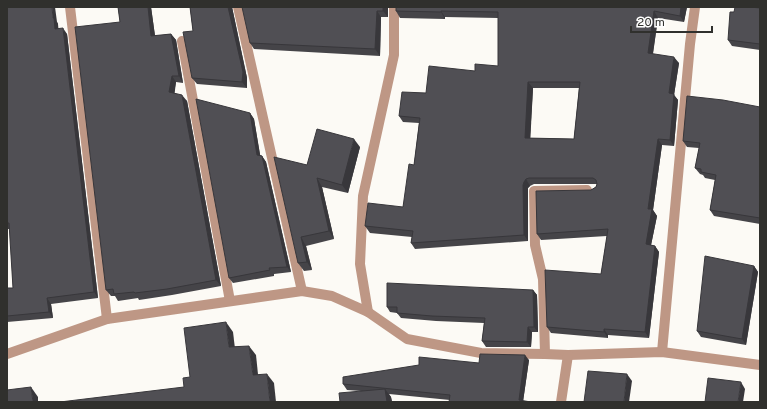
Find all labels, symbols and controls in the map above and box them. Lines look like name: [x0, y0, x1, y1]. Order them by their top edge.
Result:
scale bar: [631, 8, 712, 34]
text: 20 m: [637, 15, 665, 31]

